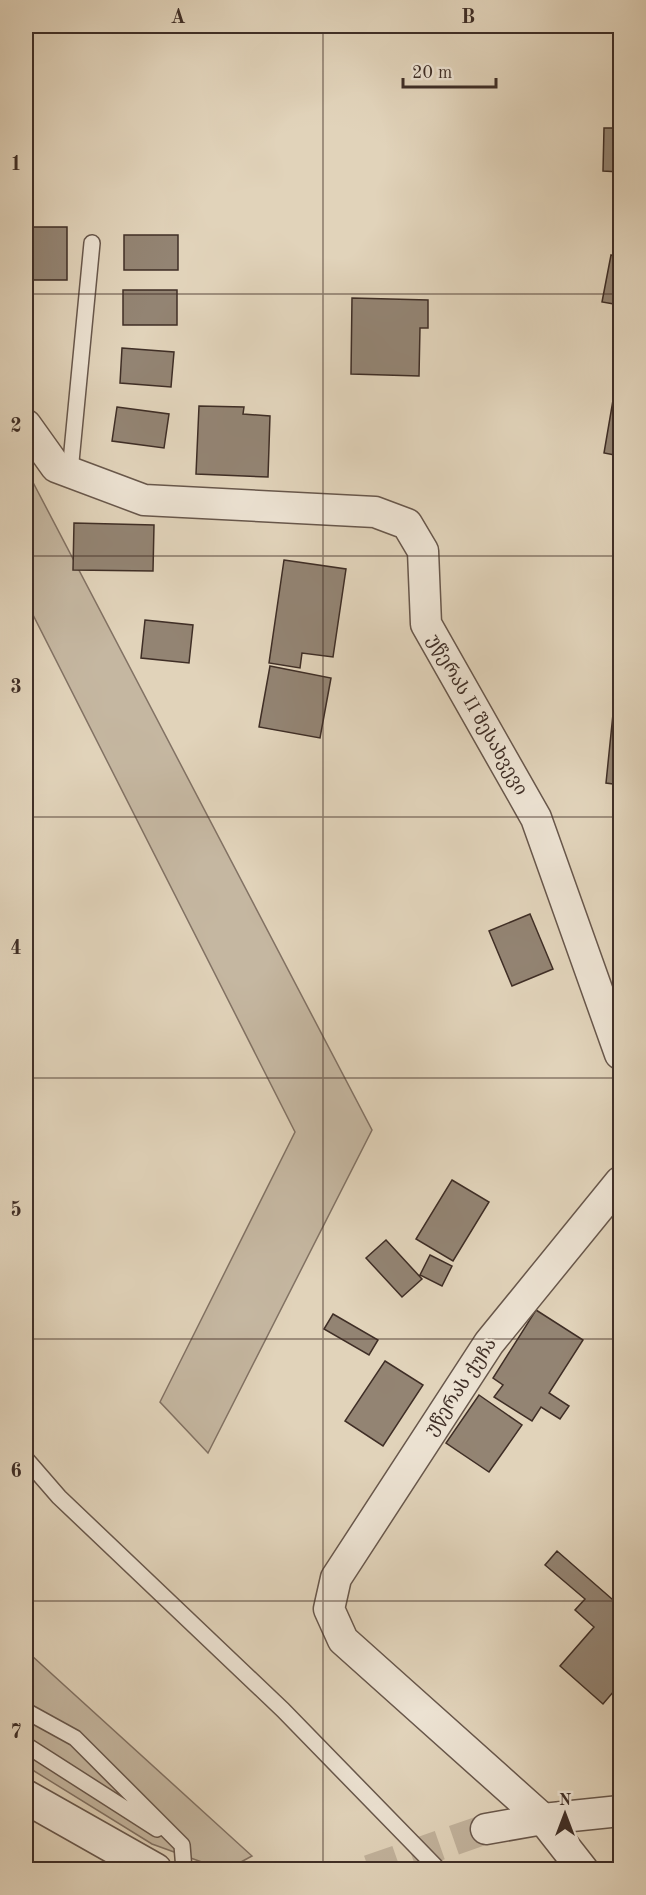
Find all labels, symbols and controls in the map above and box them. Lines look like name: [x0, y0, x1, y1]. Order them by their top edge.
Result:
text: A: [170, 8, 186, 28]
text: B: [461, 8, 475, 28]
scale bar: [403, 51, 496, 89]
text: 20 m: [412, 64, 452, 82]
text: 1: [10, 155, 22, 175]
text: 2: [10, 417, 22, 437]
street label: უწერას II შესახვევი: [423, 632, 530, 799]
text: 3: [10, 678, 22, 698]
text: 4: [10, 939, 22, 959]
text: 5: [10, 1200, 22, 1221]
street label: უწერას ქუჩა: [422, 1335, 501, 1439]
text: 6: [10, 1462, 22, 1482]
text: 7: [10, 1723, 22, 1743]
north arrow: [535, 1784, 595, 1844]
text: N: [559, 1793, 572, 1809]

